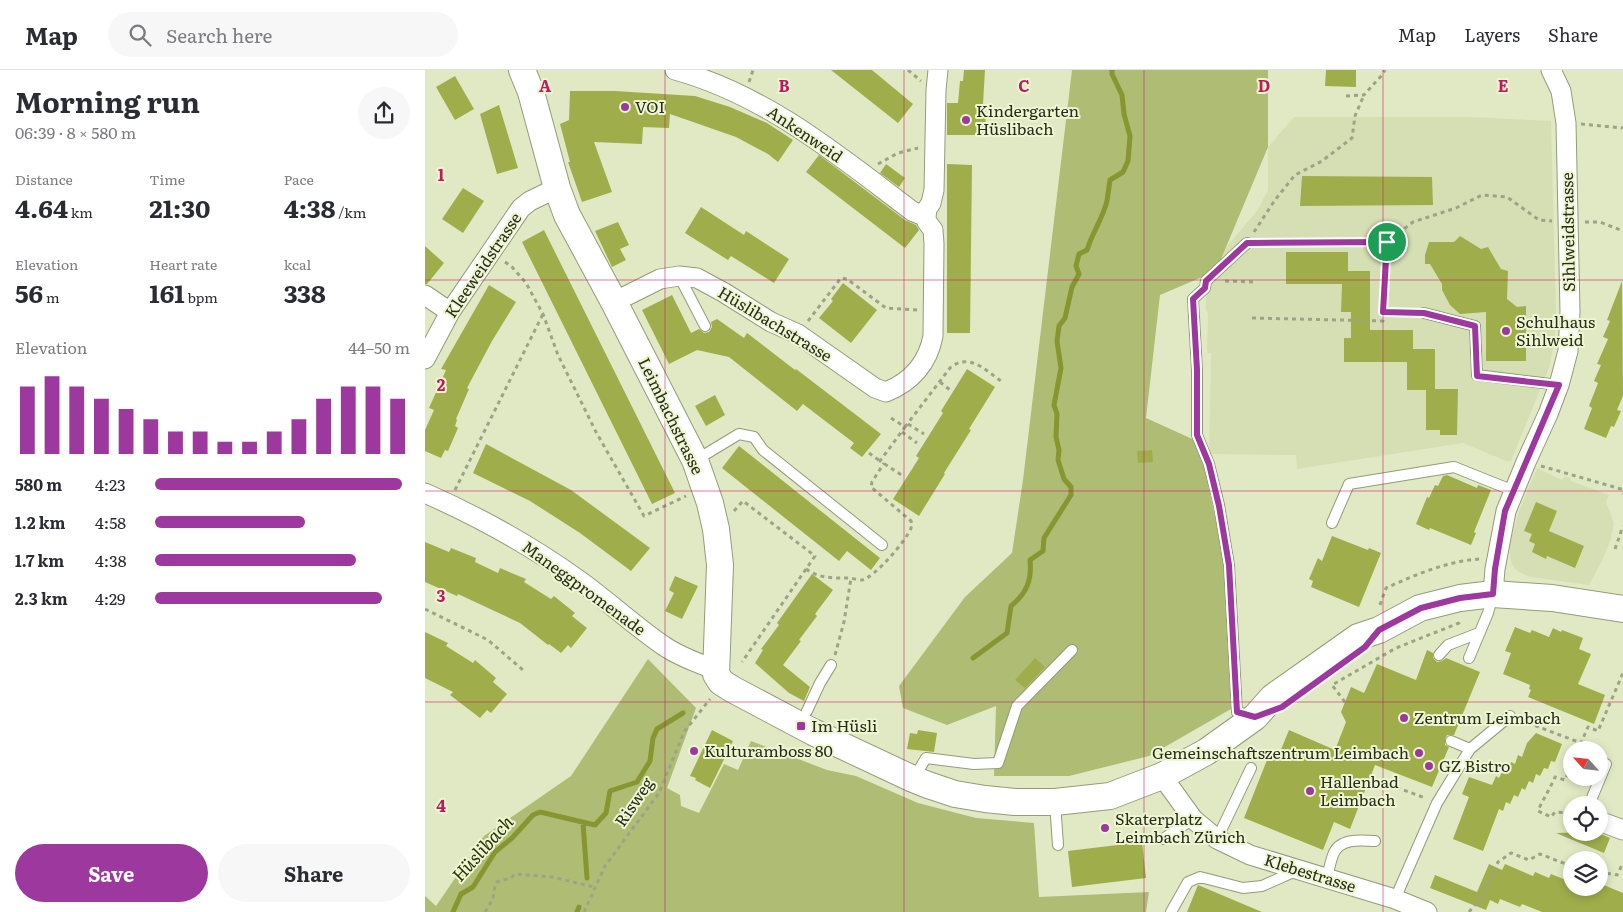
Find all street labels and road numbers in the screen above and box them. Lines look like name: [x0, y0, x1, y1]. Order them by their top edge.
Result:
street label: Ankenweid: [763, 99, 848, 167]
street label: Sihlweidstrasse: [1554, 172, 1580, 292]
street label: Kleeweidstrasse: [438, 207, 526, 322]
street label: Hüslibachstrasse: [714, 280, 837, 367]
street label: Leimbachstrasse: [633, 353, 711, 478]
street label: Maneggpromenade: [518, 534, 651, 640]
street label: Risweg: [608, 772, 659, 831]
street label: Klebestrasse: [1261, 847, 1359, 897]

